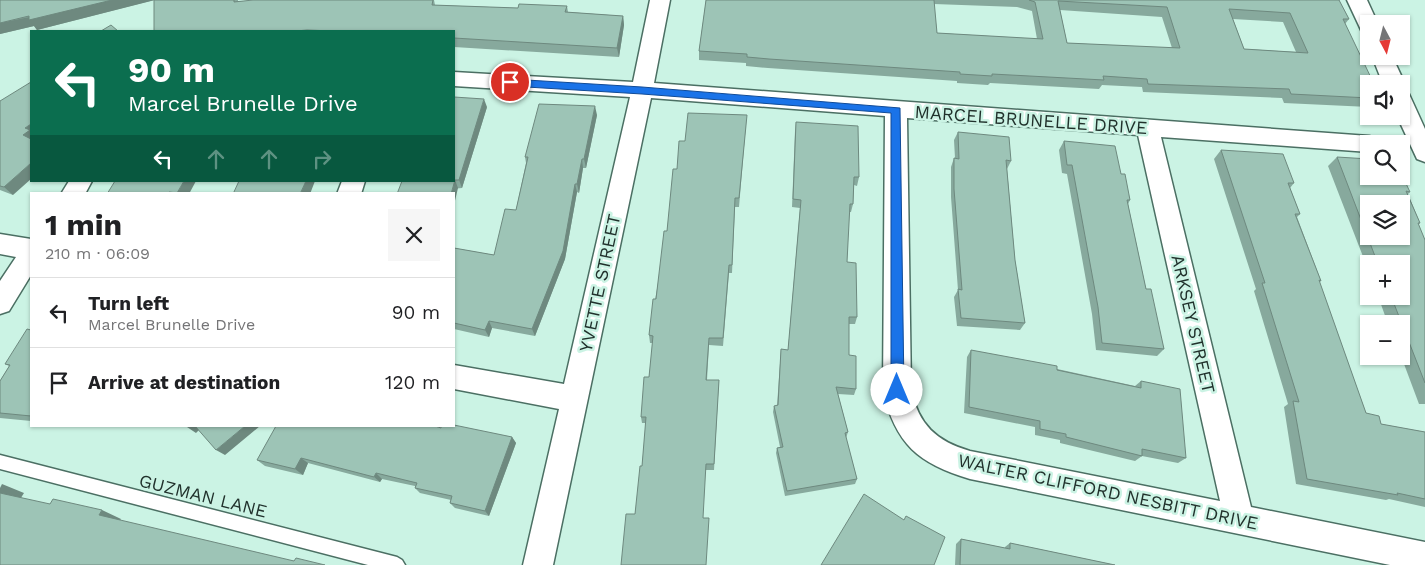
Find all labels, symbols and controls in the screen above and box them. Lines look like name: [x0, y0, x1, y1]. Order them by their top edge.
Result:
north arrow: [1360, 15, 1410, 65]
map controls: [1360, 15, 1410, 365]
text: 90 m: [128, 49, 215, 91]
icon: left: [45, 50, 110, 115]
pin: [489, 61, 531, 103]
icon: arrive: [496, 68, 524, 96]
button: sound: [1360, 75, 1410, 125]
text: Marcel Brunelle Drive: [128, 91, 358, 116]
street label: MARCEL BRUNELLE DRIVE: [914, 101, 1148, 138]
button: search: [1360, 135, 1410, 185]
icon: left: [149, 145, 177, 173]
icon: ahead: [202, 145, 230, 173]
icon: ahead: [255, 145, 283, 173]
icon: right: [308, 145, 336, 173]
button: layers: [1360, 195, 1410, 245]
text: 1 min: [45, 207, 122, 242]
button: close: [388, 209, 440, 261]
street label: YVETTE STREET: [575, 212, 624, 354]
text: 210 m · 06:09: [45, 244, 150, 263]
street label: ARKSEY STREET: [1167, 253, 1220, 395]
button: +: [1360, 255, 1410, 305]
text: Turn left: [88, 292, 169, 315]
icon: left: [45, 299, 73, 327]
text: 90 m: [392, 301, 440, 324]
text: Marcel Brunelle Drive: [88, 315, 255, 334]
button: −: [1360, 315, 1410, 365]
position arrow: [870, 363, 922, 415]
icon: arrive: [45, 369, 73, 397]
text: Arrive at destination: [88, 371, 280, 394]
text: 120 m: [385, 371, 440, 394]
street label: WALTER CLIFFORD NESBITT DRIVE: [956, 449, 1260, 534]
street label: GUZMAN LANE: [137, 469, 269, 522]

